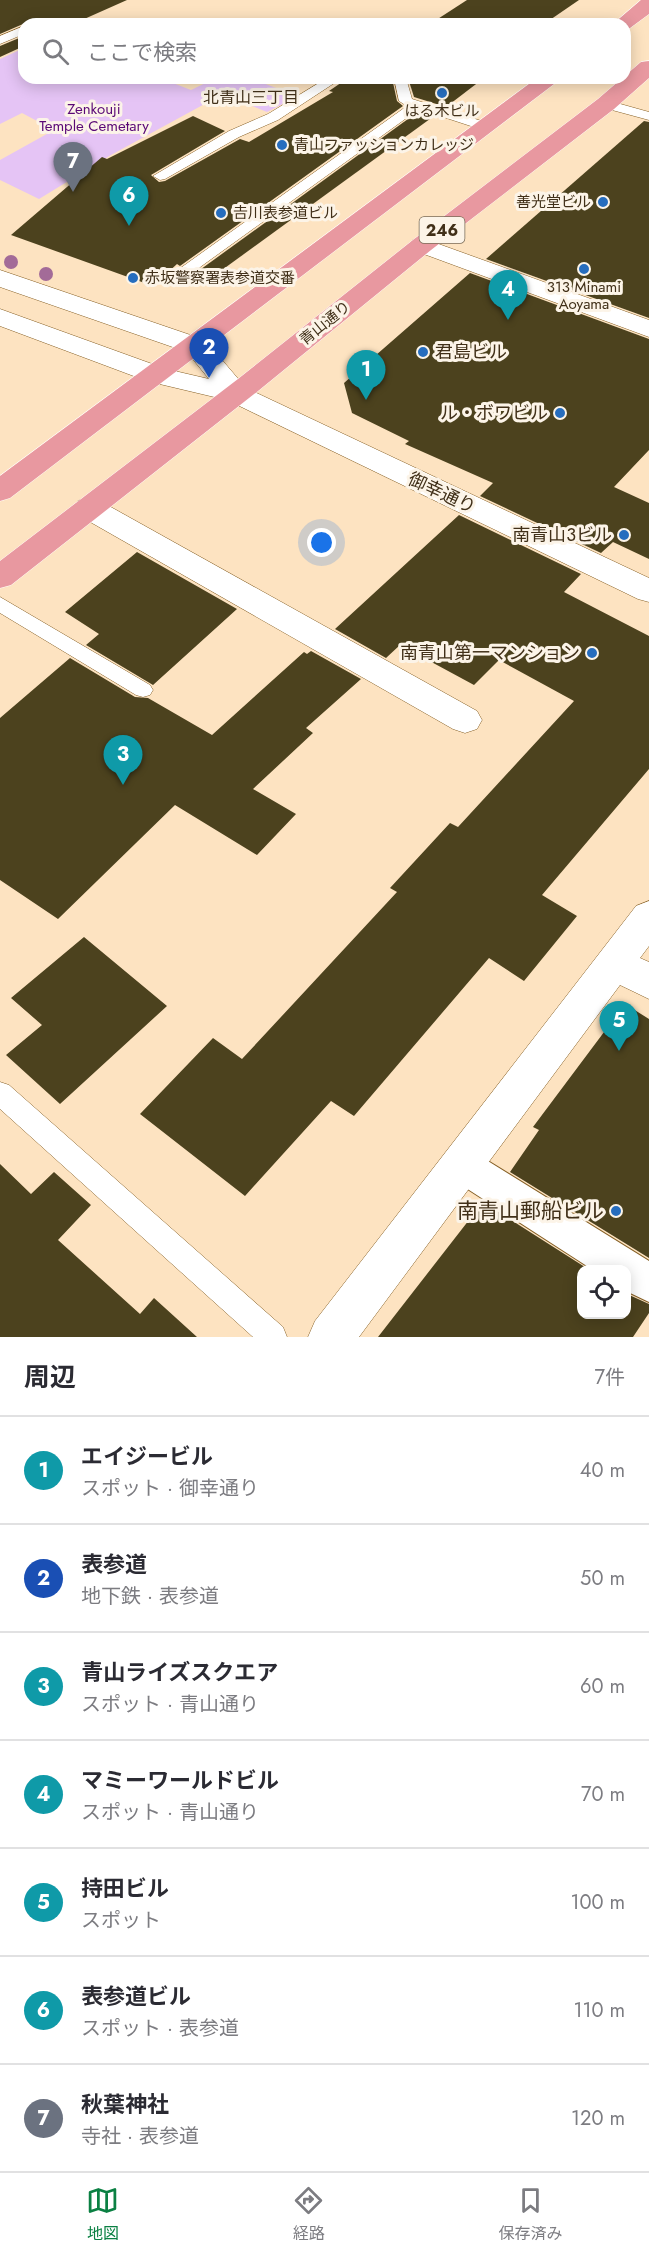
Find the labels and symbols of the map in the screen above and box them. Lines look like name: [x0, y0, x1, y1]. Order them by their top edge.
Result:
district label: 北青山三丁目: [203, 86, 299, 109]
marker: はる木ビル: [435, 86, 449, 100]
park label: Zenkouji Temple Cemetary: [39, 98, 149, 137]
place label: はる木ビル: [404, 100, 480, 122]
place label: 青山ファッションカレッジ: [294, 134, 474, 156]
marker: 青山ファッションカレッジ: [275, 138, 289, 152]
pin: 7: [54, 142, 92, 192]
pin: 6: [110, 176, 148, 226]
place label: 善光堂ビル: [516, 191, 591, 213]
marker: 善光堂ビル: [596, 195, 610, 209]
place label: 𠮷川表参道ビル: [233, 202, 338, 224]
marker: 𠮷川表参道ビル: [214, 206, 228, 220]
road number: 246: [420, 217, 464, 243]
marker: 313 Minami Aoyama: [577, 262, 591, 276]
place label: 赤坂警察署表参道交番: [145, 267, 295, 289]
pin: 4: [488, 270, 528, 320]
marker: 赤坂警察署表参道交番: [126, 271, 140, 285]
place label: 313 Minami Aoyama: [547, 276, 621, 315]
street label: 青山通り: [295, 296, 355, 350]
pin: 2: [190, 328, 228, 378]
place label: 君島ビル: [435, 339, 507, 365]
marker: 君島ビル: [416, 345, 430, 359]
pin: 1: [346, 350, 386, 400]
place label: ル・ボワビル: [440, 400, 548, 426]
marker: ル・ボワビル: [553, 406, 567, 420]
street label: 御幸通り: [404, 466, 480, 520]
place label: 南青山3ビル: [512, 522, 612, 548]
your location: [307, 528, 336, 557]
marker: 南青山3ビル: [617, 528, 631, 542]
place label: 南青山第一マンション: [400, 640, 580, 666]
marker: 南青山第一マンション: [585, 646, 599, 660]
pin: 3: [104, 736, 142, 785]
pin: 5: [600, 1002, 638, 1051]
place label: 南青山郵船ビル: [457, 1196, 604, 1226]
marker: 南青山郵船ビル: [609, 1204, 623, 1218]

